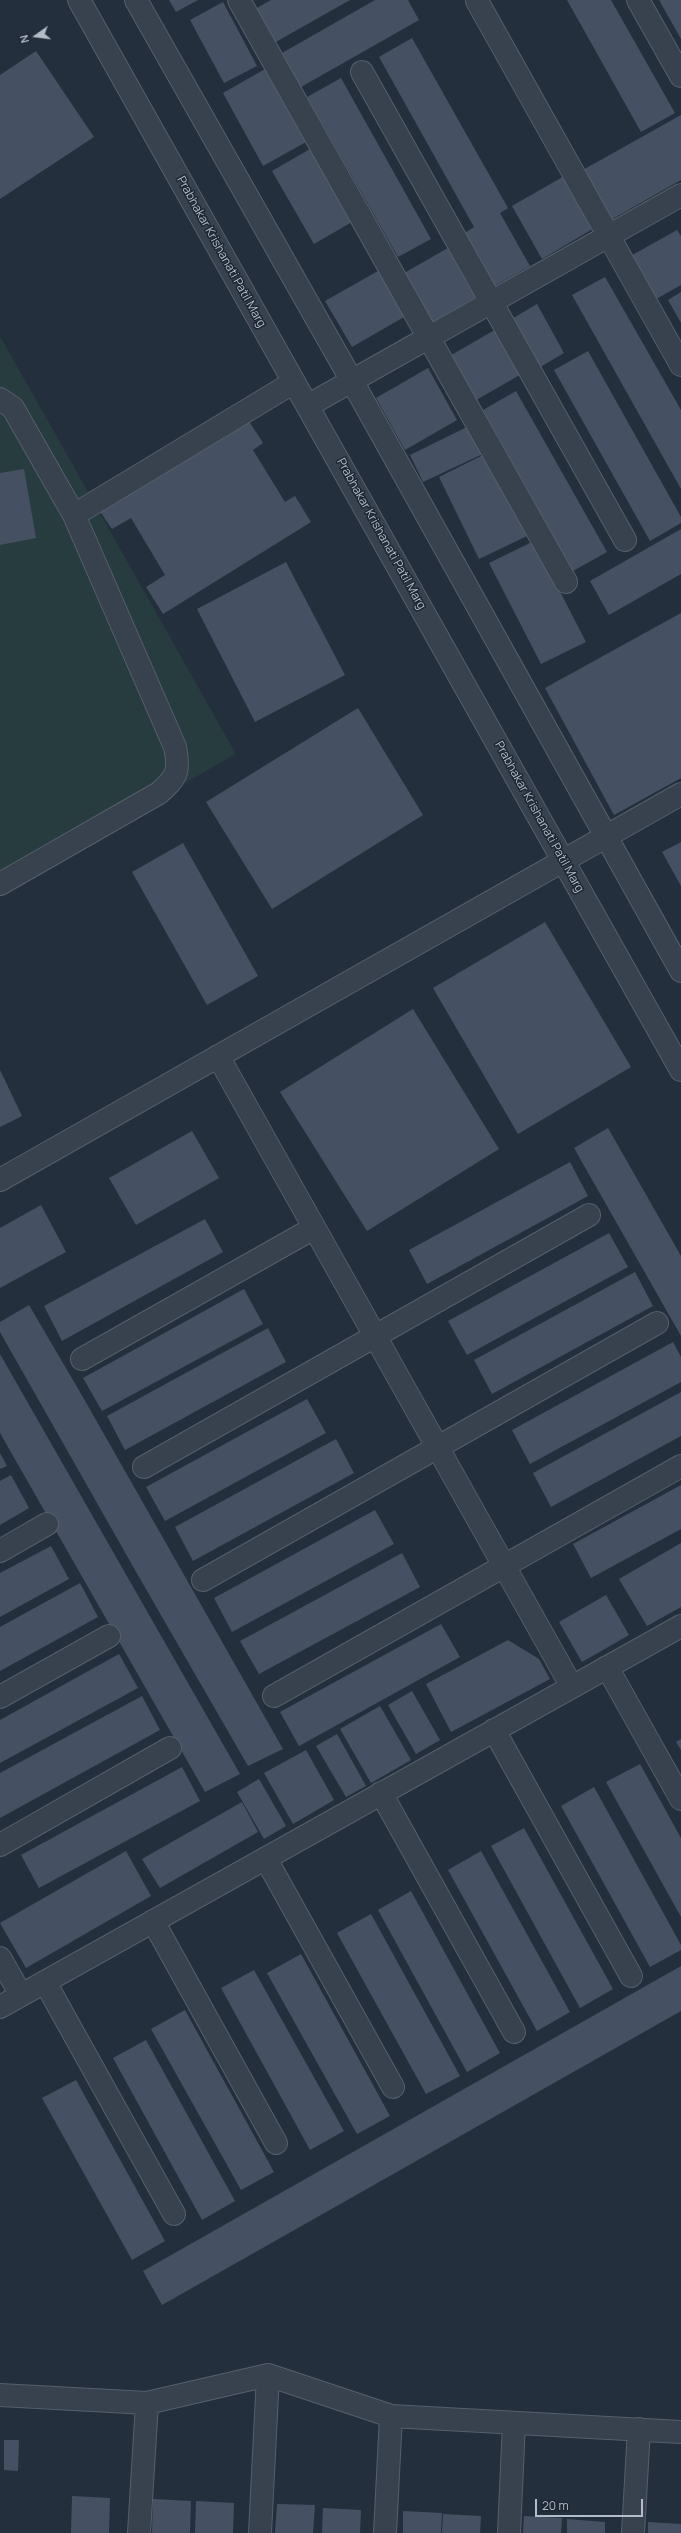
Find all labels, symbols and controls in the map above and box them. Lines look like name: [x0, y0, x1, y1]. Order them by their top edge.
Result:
north arrow: [16, 16, 56, 56]
text: N: [16, 33, 32, 45]
street label: Prabhakar Krishanati Patil Marg: [173, 174, 269, 330]
street label: Prabhakar Krishanati Patil Marg: [333, 456, 429, 612]
street label: Prabhakar Krishanati Patil Marg: [491, 739, 587, 895]
scale bar: [537, 2491, 645, 2517]
text: 20 m: [542, 2497, 569, 2514]

